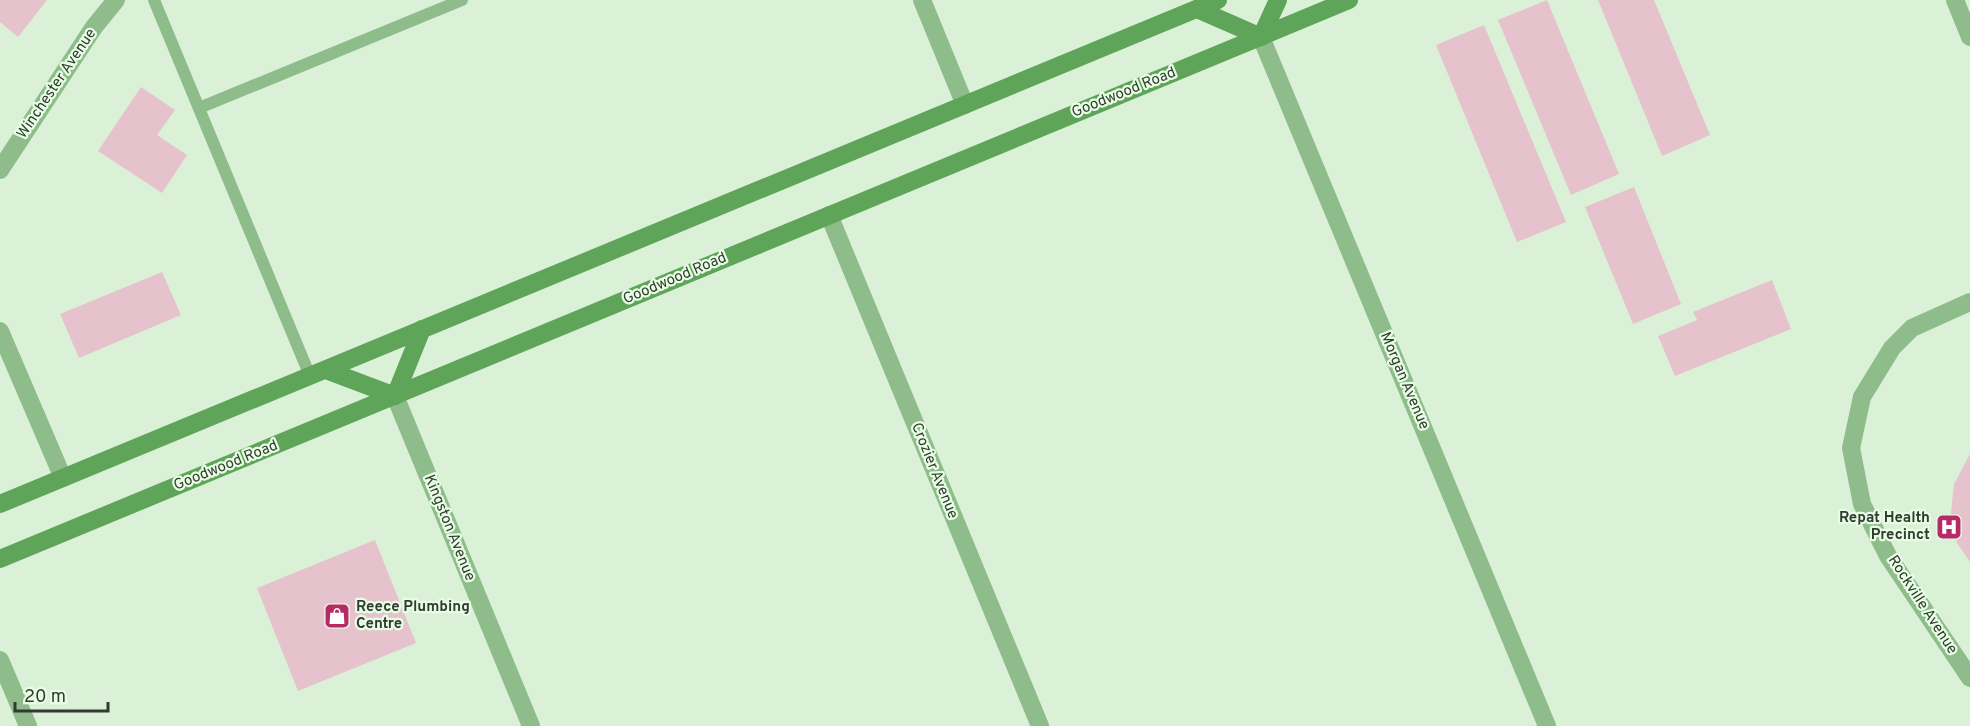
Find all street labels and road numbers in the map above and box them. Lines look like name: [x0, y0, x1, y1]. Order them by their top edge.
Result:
street label: Winchester Avenue: [13, 25, 101, 143]
street label: Goodwood Road: [1069, 64, 1179, 122]
street label: Goodwood Road: [620, 249, 730, 309]
street label: Morgan Avenue: [1375, 329, 1433, 433]
street label: Crozier Avenue: [906, 420, 962, 522]
street label: Goodwood Road: [171, 437, 281, 495]
street label: Kingston Avenue: [419, 472, 479, 584]
street label: Rockville Avenue: [1883, 552, 1961, 658]

